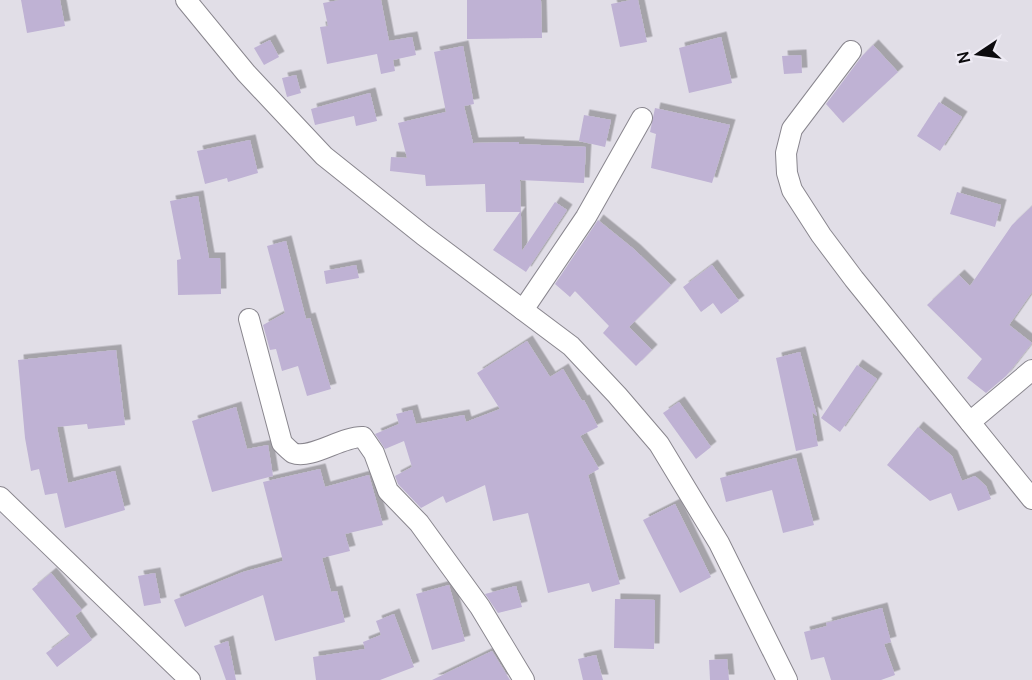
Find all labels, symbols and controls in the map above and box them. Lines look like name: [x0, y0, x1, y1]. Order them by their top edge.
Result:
north arrow: [948, 24, 1008, 84]
text: N: [951, 49, 975, 65]

